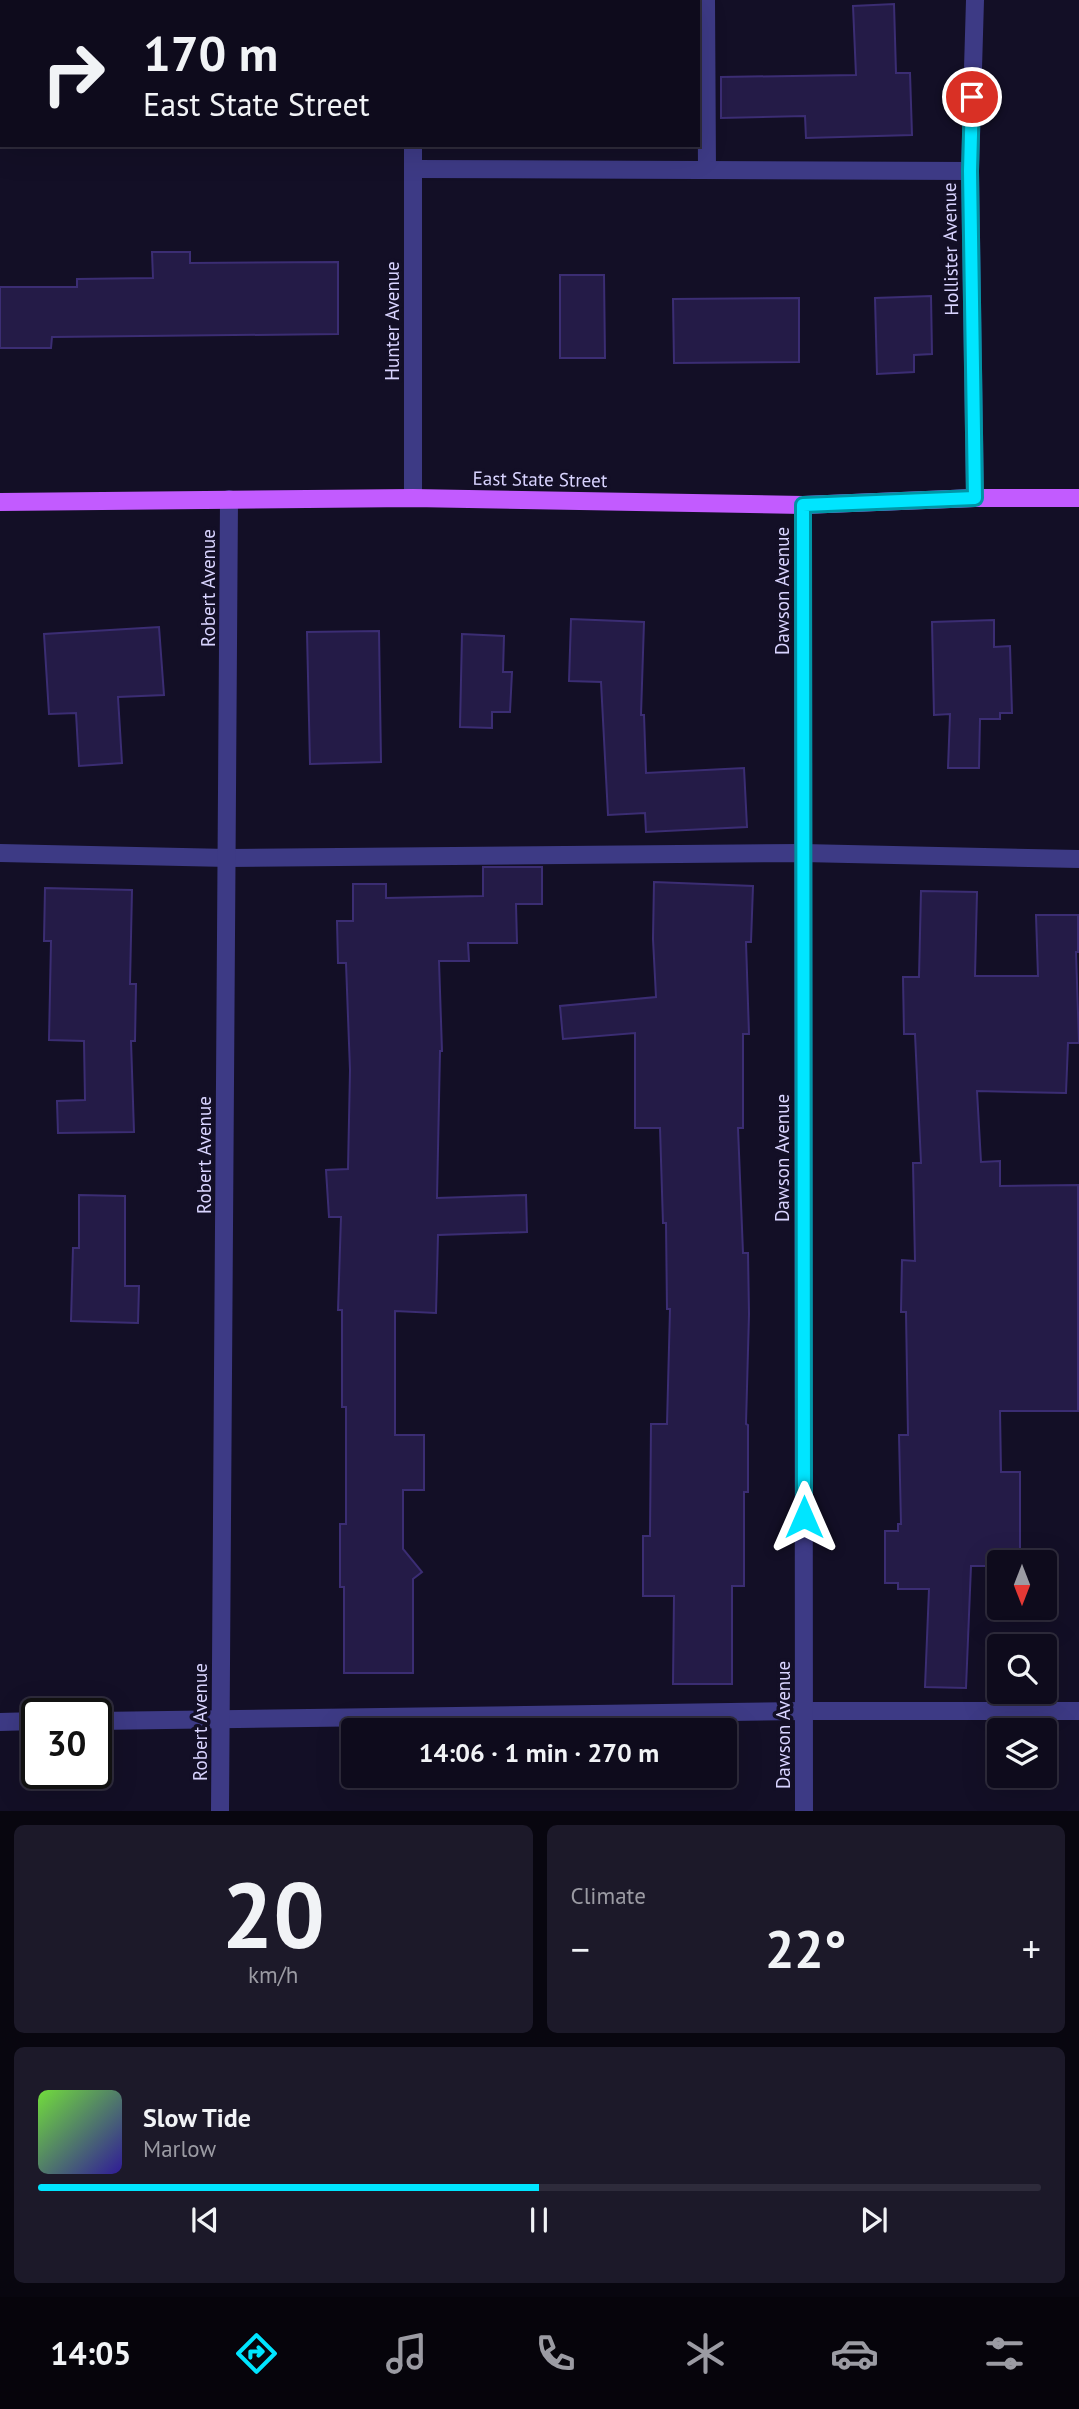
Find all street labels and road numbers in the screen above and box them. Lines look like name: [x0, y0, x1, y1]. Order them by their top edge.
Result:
street label: Hollister Avenue: [937, 182, 963, 316]
street label: Hunter Avenue: [380, 261, 404, 381]
street label: East State Street: [473, 466, 608, 492]
street label: Dawson Avenue: [770, 527, 794, 655]
street label: Robert Avenue: [196, 529, 220, 647]
street label: Dawson Avenue: [770, 1094, 794, 1222]
street label: Robert Avenue: [192, 1096, 216, 1214]
street label: Dawson Avenue: [771, 1661, 795, 1789]
street label: Robert Avenue: [188, 1663, 212, 1781]

